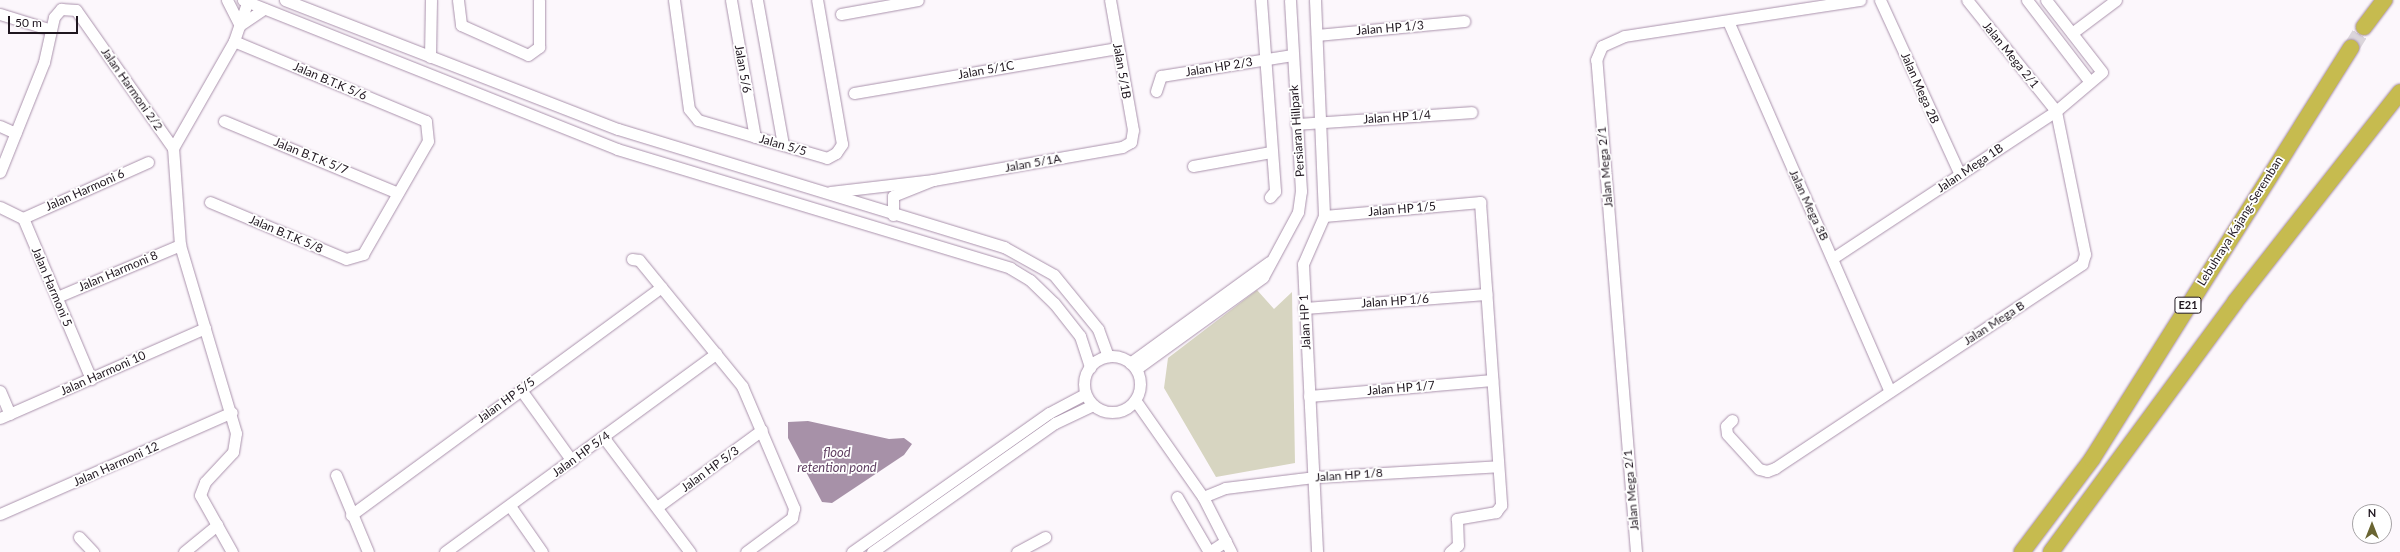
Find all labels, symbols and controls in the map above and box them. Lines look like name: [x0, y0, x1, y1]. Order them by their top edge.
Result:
scale bar: [10, 8, 80, 34]
text: 50 m: [15, 15, 42, 30]
street label: Jalan HP 1/3: [1355, 18, 1425, 38]
street label: Jalan Mega 2/1: [1980, 19, 2042, 91]
street label: Jalan 5/1B: [1110, 42, 1134, 100]
street label: Jalan 5/6: [732, 44, 754, 94]
street label: Jalan Harmoni 2/2: [98, 45, 166, 133]
street label: Jalan Mega 2B: [1898, 50, 1942, 126]
street label: Jalan HP 2/3: [1184, 55, 1254, 79]
street label: Jalan 5/1C: [957, 58, 1015, 82]
street label: Jalan B.T.K 5/6: [291, 59, 369, 103]
street label: Persiaran Hillpark: [1287, 84, 1307, 178]
street label: Jalan HP 1/4: [1363, 107, 1431, 127]
street label: Jalan Mega 2/1: [1594, 126, 1616, 208]
street label: Jalan 5/5: [758, 131, 808, 159]
street label: Jalan B.T.K 5/7: [272, 135, 350, 177]
street label: Jalan Mega 1B: [1934, 141, 2006, 195]
street label: Jalan 5/1A: [1004, 151, 1062, 175]
street label: Lebuhraya Kajang-Seremban: [2194, 154, 2286, 288]
street label: Jalan Harmoni 6: [43, 166, 127, 214]
street label: Jalan Mega 3B: [1786, 167, 1832, 243]
street label: Jalan HP 1/5: [1367, 199, 1437, 219]
street label: Jalan B.T.K 5/8: [247, 212, 325, 256]
street label: Jalan Harmoni 5: [29, 245, 75, 329]
street label: Jalan Harmoni 8: [76, 248, 160, 294]
street label: Jalan HP 1/6: [1361, 291, 1429, 311]
street label: Jalan HP 1: [1296, 294, 1314, 350]
road number: E21: [2174, 296, 2202, 314]
street label: Jalan Mega B: [1961, 298, 2027, 348]
street label: Jalan Harmoni 10: [58, 348, 148, 398]
street label: Jalan HP 5/5: [474, 374, 538, 426]
street label: Jalan HP 1/7: [1366, 378, 1436, 398]
street label: Jalan HP 5/4: [549, 428, 613, 480]
street label: Jalan Harmoni 12: [71, 439, 161, 489]
street label: Jalan HP 5/3: [678, 443, 742, 495]
water label: flood retention pond: [797, 445, 877, 476]
street label: Jalan Mega 2/1: [1620, 449, 1642, 531]
street label: Jalan HP 1/8: [1315, 465, 1383, 485]
north arrow: [2352, 504, 2392, 544]
text: N: [2368, 506, 2376, 519]

